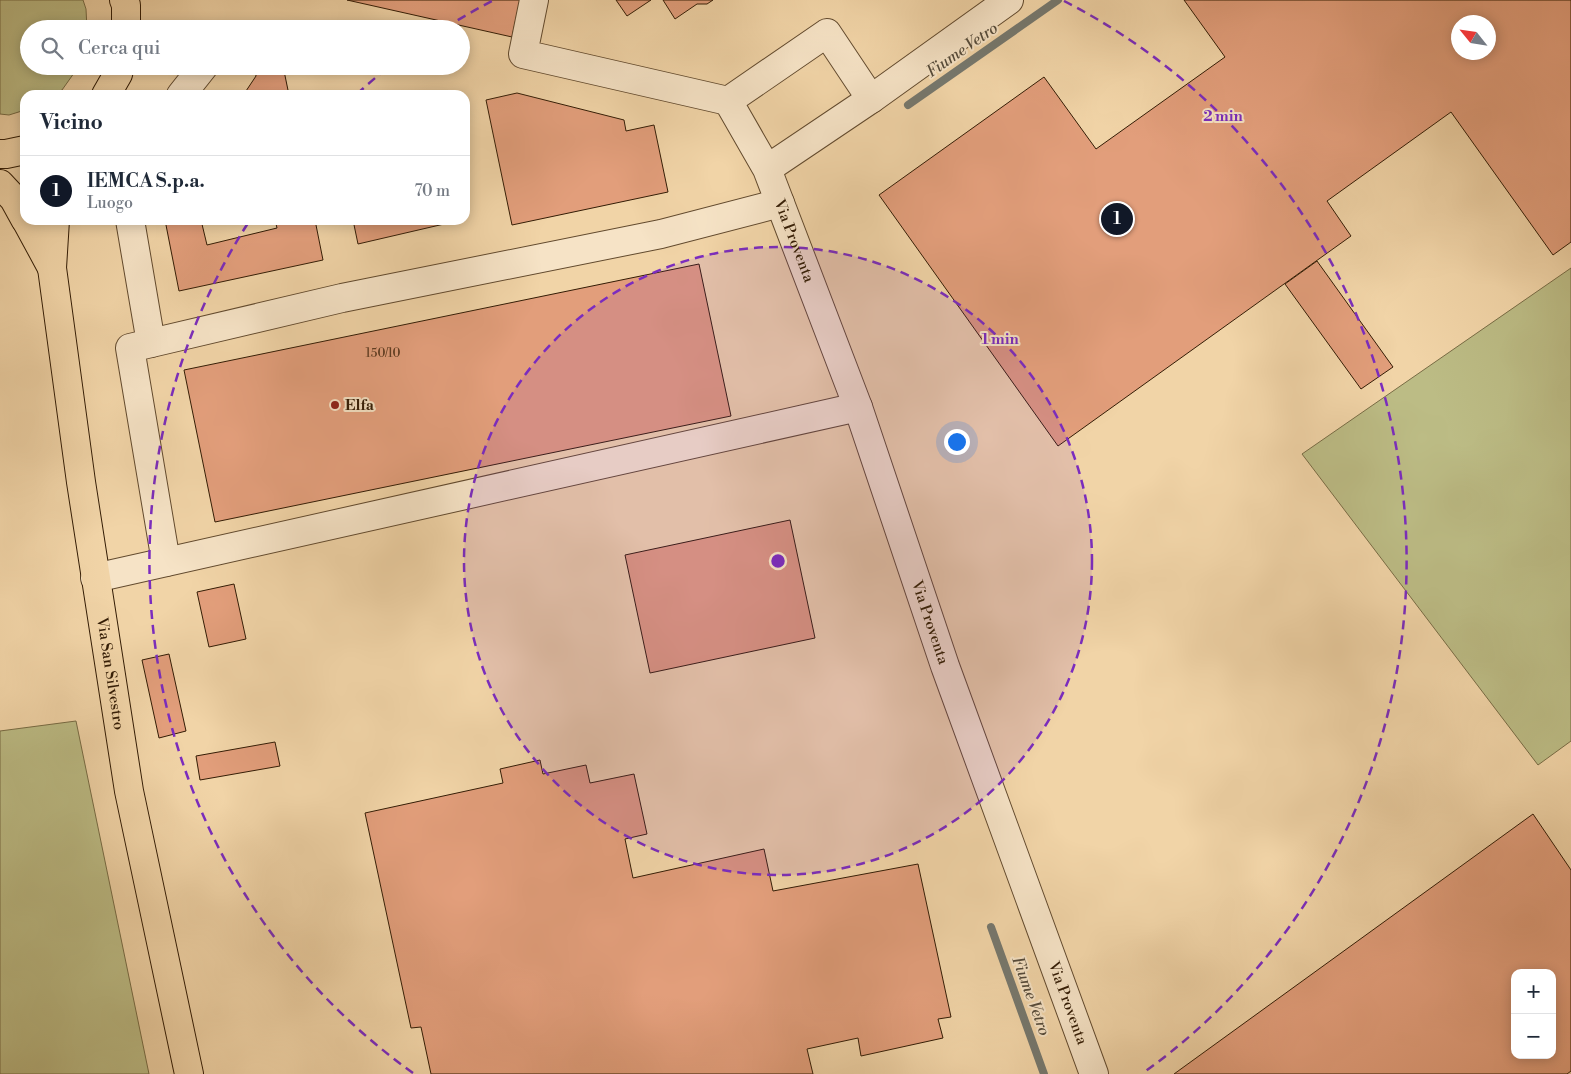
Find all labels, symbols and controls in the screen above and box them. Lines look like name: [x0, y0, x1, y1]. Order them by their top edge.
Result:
north arrow: [1451, 15, 1496, 60]
water label: Fiume Vetro: [922, 18, 1002, 82]
search box: [20, 20, 470, 75]
icon: search: [38, 34, 66, 62]
text: Cerca qui: [78, 36, 161, 60]
text: 2 min: [1203, 107, 1243, 126]
text: Vicino: [40, 110, 103, 136]
text: IEMCA S.p.a.: [87, 169, 205, 193]
text: 1: [52, 181, 60, 201]
text: 70 m: [414, 181, 450, 201]
text: Luogo: [87, 193, 133, 213]
street label: Via Proventa: [770, 196, 819, 285]
pin: 1: [1101, 200, 1133, 238]
text: 1 min: [981, 330, 1019, 349]
house number: 150/10: [366, 346, 400, 361]
place label: Elfa: [345, 396, 375, 415]
marker: Elfa: [329, 399, 341, 411]
your location: [944, 429, 970, 455]
centre of rings: [769, 552, 787, 570]
street label: Via Proventa: [907, 577, 953, 667]
street label: Via San Silvestro: [93, 615, 129, 731]
water label: Fiume Vetro: [1007, 954, 1055, 1038]
street label: Via Proventa: [1044, 958, 1092, 1048]
map controls: [1511, 969, 1556, 1059]
button: +: [1511, 969, 1556, 1014]
button: −: [1511, 1014, 1556, 1059]

